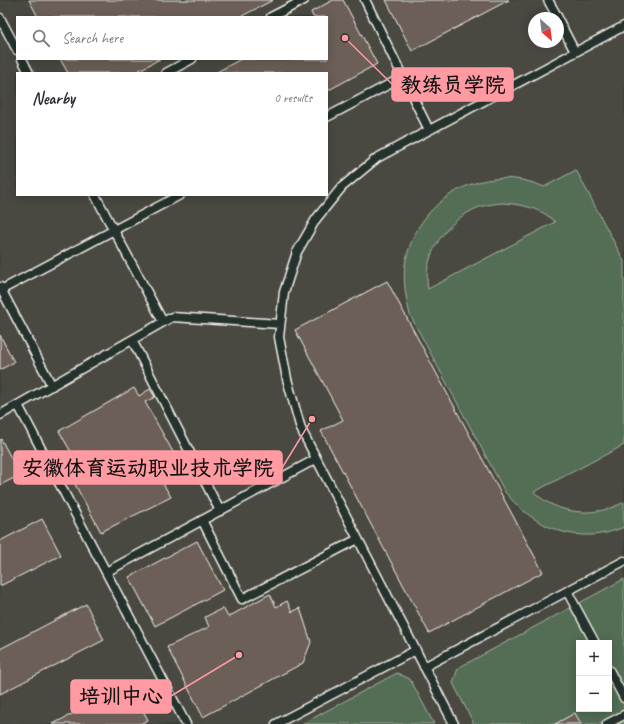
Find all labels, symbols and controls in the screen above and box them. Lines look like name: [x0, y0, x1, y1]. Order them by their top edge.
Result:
north arrow: [528, 12, 564, 48]
search box: [16, 16, 328, 60]
icon: search: [30, 27, 52, 49]
text: Search here: [62, 29, 123, 48]
callout: 教练员学院: [392, 68, 513, 101]
text: 教练员学院: [401, 72, 506, 98]
text: Nearby: [32, 88, 75, 109]
text: 0 results: [274, 90, 312, 106]
callout: 安徽体育运动职业技术学院: [14, 451, 282, 484]
text: 安徽体育运动职业技术学院: [22, 455, 274, 481]
map controls: [576, 640, 612, 712]
button: +: [576, 640, 612, 676]
button: −: [576, 676, 612, 712]
callout: 培训中心: [71, 680, 171, 713]
text: 培训中心: [79, 683, 163, 709]

